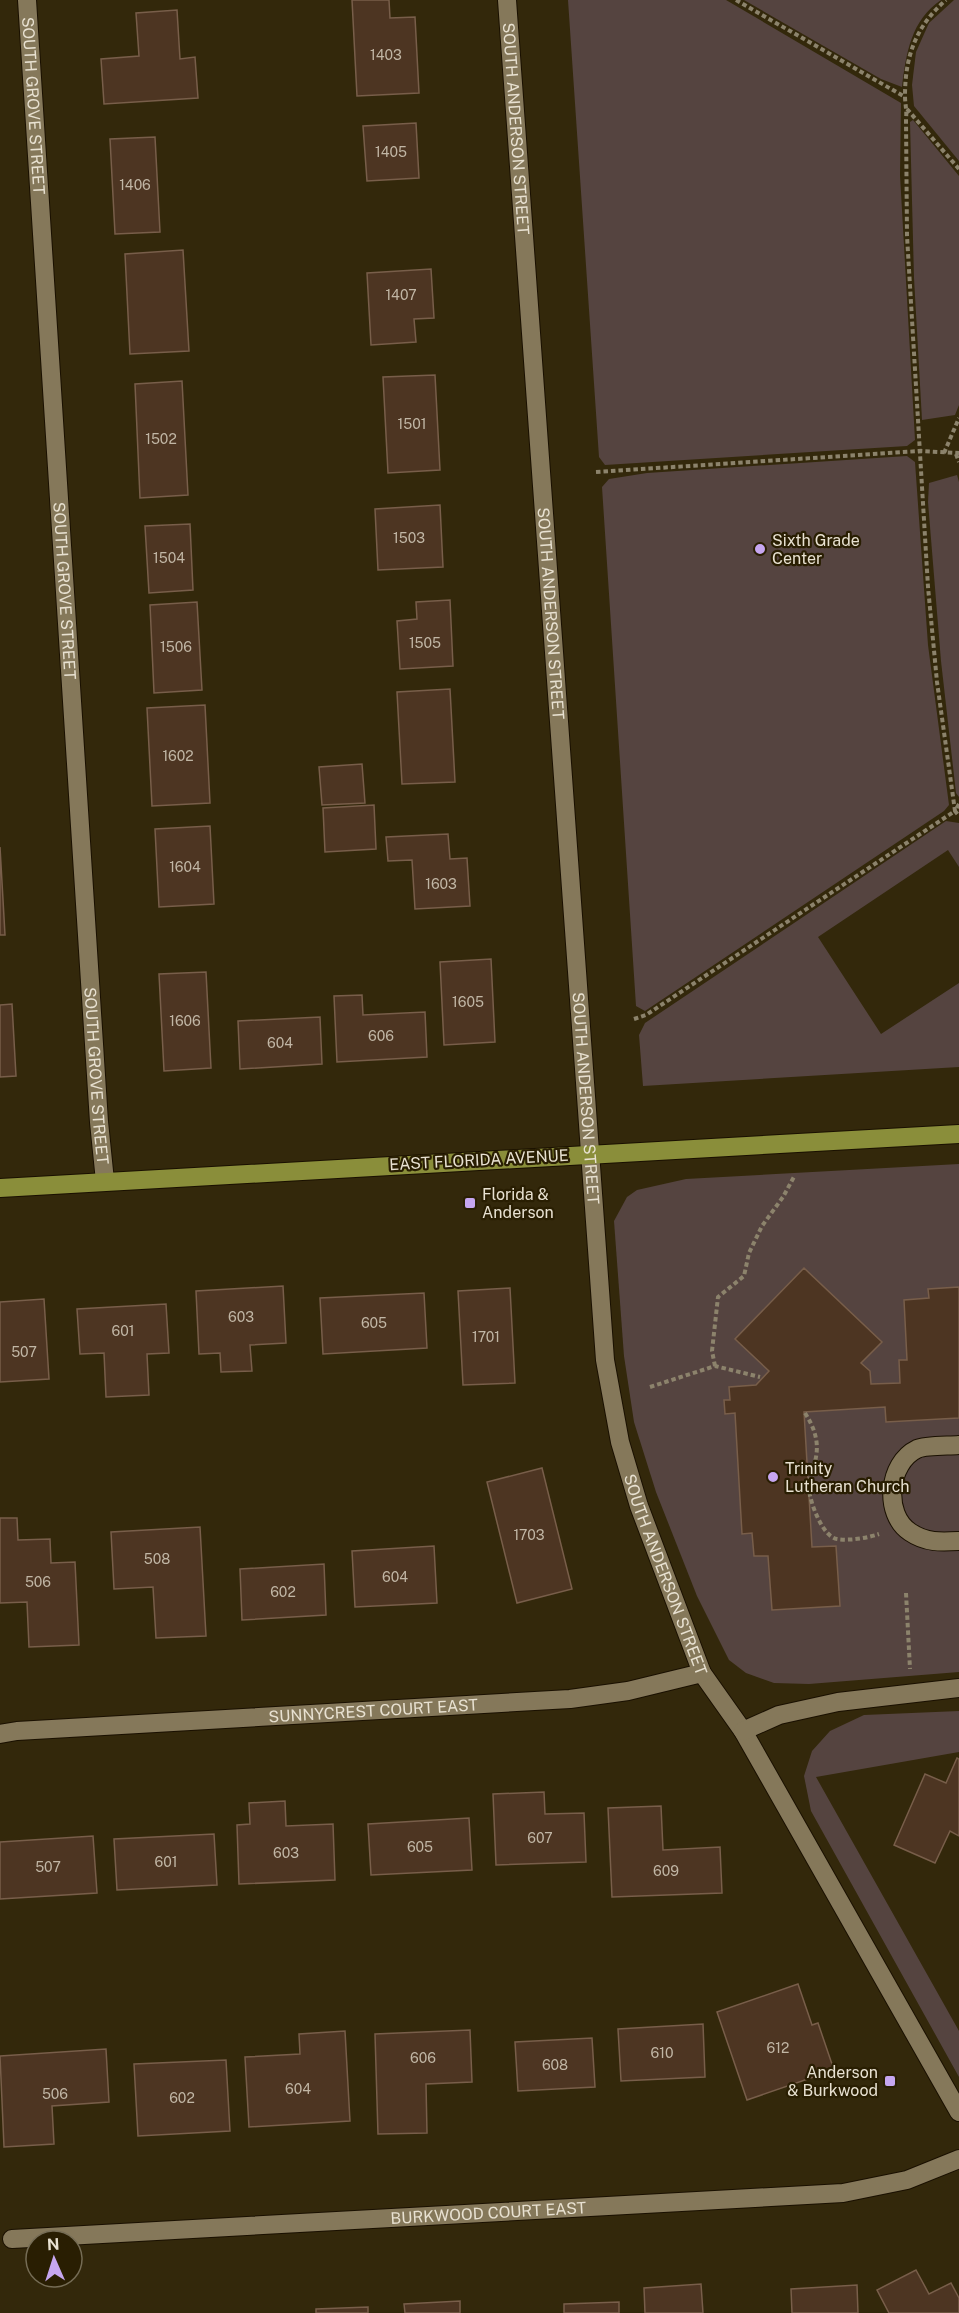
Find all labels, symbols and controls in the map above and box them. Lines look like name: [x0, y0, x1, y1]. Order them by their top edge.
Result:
street label: SOUTH GROVE STREET: [19, 16, 49, 196]
street label: SOUTH ANDERSON STREET: [499, 22, 533, 236]
house number: 1403: [370, 47, 402, 63]
house number: 1405: [375, 144, 407, 160]
house number: 1406: [119, 177, 151, 193]
house number: 1407: [385, 287, 417, 303]
house number: 1501: [398, 416, 426, 432]
house number: 1502: [145, 431, 177, 447]
street label: SOUTH GROVE STREET: [50, 501, 80, 681]
street label: SOUTH ANDERSON STREET: [534, 507, 568, 721]
house number: 1503: [393, 530, 425, 546]
place label: Sixth Grade Center: [772, 531, 860, 568]
marker: Sixth Grade Center: [753, 542, 767, 556]
house number: 1504: [153, 550, 185, 566]
house number: 1505: [409, 635, 441, 651]
house number: 1506: [160, 639, 192, 655]
house number: 1602: [162, 748, 194, 764]
house number: 1604: [169, 859, 201, 875]
house number: 1603: [425, 876, 457, 892]
street label: SOUTH GROVE STREET: [81, 986, 113, 1166]
street label: SOUTH ANDERSON STREET: [569, 991, 603, 1205]
house number: 1605: [452, 994, 484, 1010]
house number: 1606: [169, 1013, 201, 1029]
house number: 606: [368, 1028, 394, 1044]
house number: 604: [267, 1035, 293, 1051]
street label: EAST FLORIDA AVENUE: [389, 1146, 569, 1174]
place label: Florida & Anderson: [482, 1185, 554, 1222]
marker: Florida & Anderson: [463, 1196, 477, 1210]
house number: 603: [228, 1309, 254, 1325]
house number: 605: [361, 1315, 387, 1331]
house number: 601: [112, 1323, 134, 1339]
house number: 1701: [472, 1329, 500, 1345]
house number: 507: [11, 1344, 37, 1360]
place label: Trinity Lutheran Church: [785, 1459, 910, 1496]
marker: Trinity Lutheran Church: [766, 1470, 780, 1484]
street label: SOUTH ANDERSON STREET: [620, 1472, 712, 1678]
house number: 1703: [513, 1527, 545, 1543]
house number: 508: [144, 1551, 170, 1567]
house number: 604: [382, 1569, 408, 1585]
house number: 506: [25, 1574, 51, 1590]
house number: 602: [270, 1584, 296, 1600]
street label: SUNNYCREST COURT EAST: [268, 1695, 479, 1726]
house number: 607: [527, 1830, 553, 1846]
house number: 605: [407, 1839, 433, 1855]
house number: 603: [273, 1845, 299, 1861]
house number: 601: [155, 1854, 177, 1870]
house number: 507: [35, 1859, 61, 1875]
house number: 609: [653, 1863, 679, 1879]
house number: 612: [767, 2040, 789, 2056]
house number: 610: [651, 2045, 673, 2061]
house number: 606: [410, 2050, 436, 2066]
house number: 608: [542, 2057, 568, 2073]
place label: Anderson & Burkwood: [787, 2063, 878, 2100]
marker: Anderson & Burkwood: [883, 2074, 897, 2088]
house number: 604: [285, 2081, 311, 2097]
house number: 506: [42, 2086, 68, 2102]
house number: 602: [169, 2090, 195, 2106]
street label: BURKWOOD COURT EAST: [390, 2198, 587, 2228]
north arrow: [24, 2229, 84, 2289]
text: N: [46, 2235, 60, 2254]

